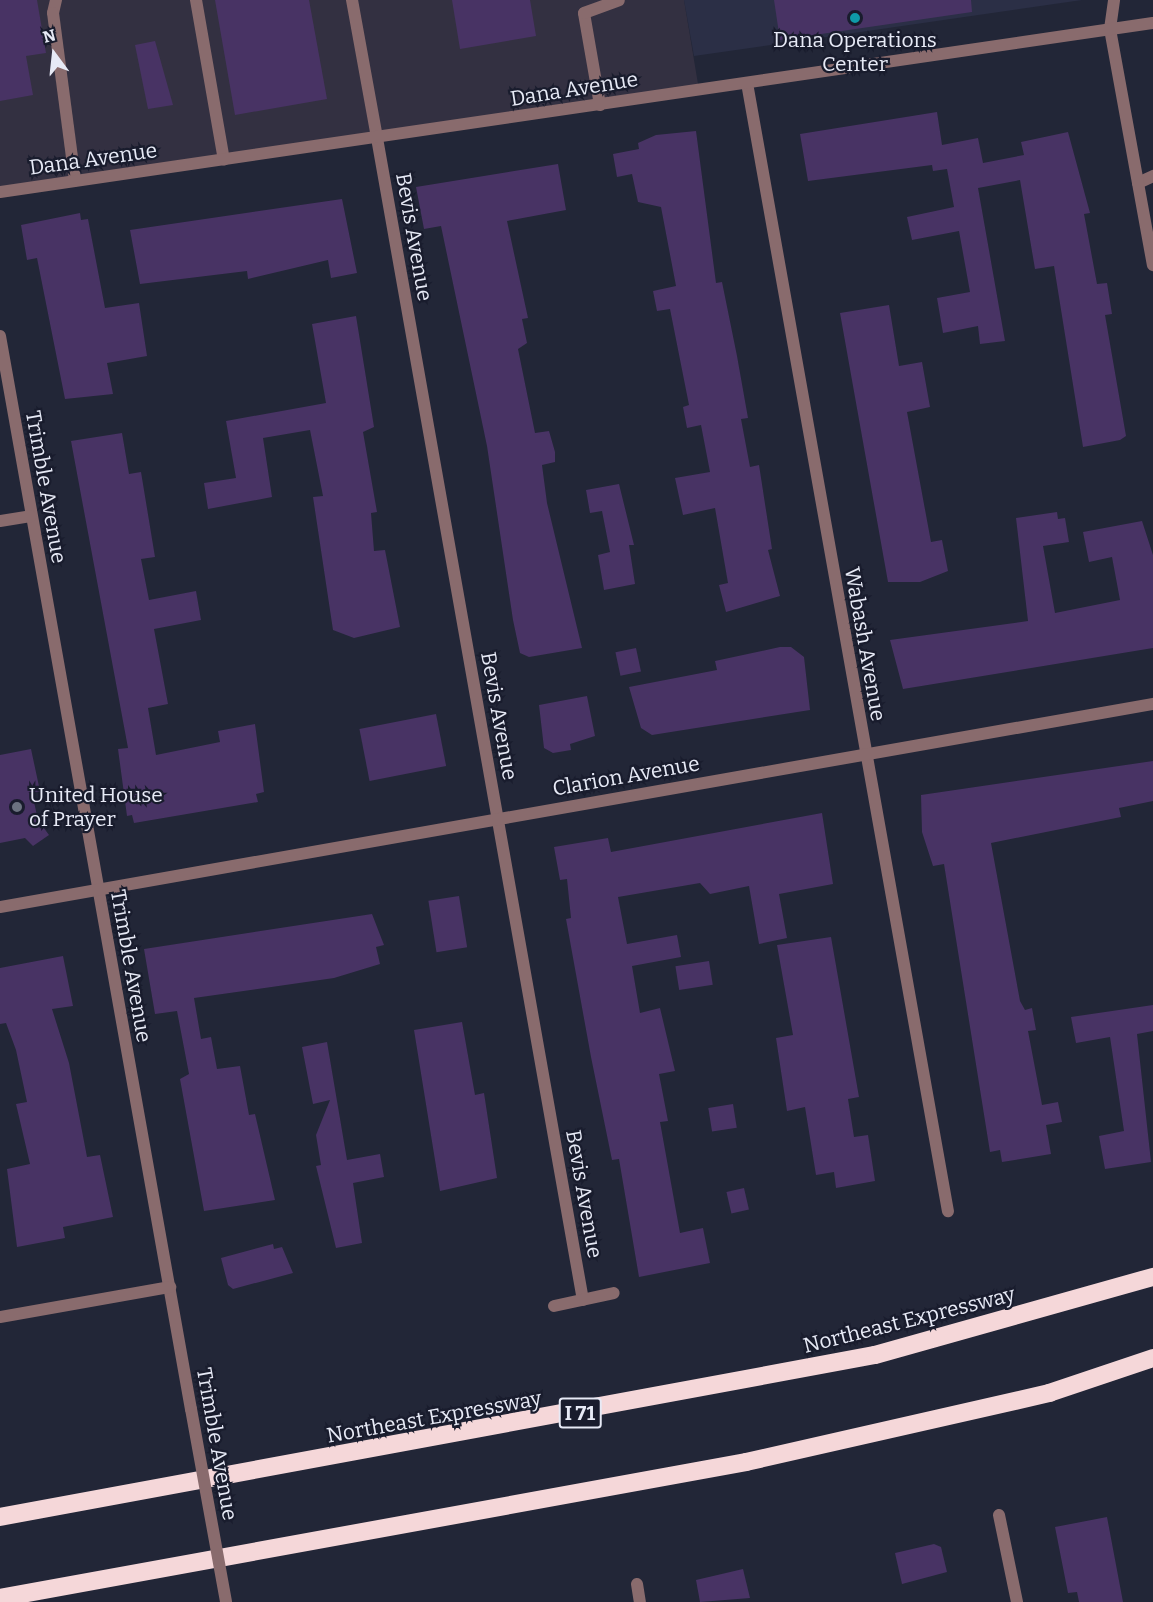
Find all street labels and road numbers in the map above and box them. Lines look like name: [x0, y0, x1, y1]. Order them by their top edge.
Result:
street label: Dana Avenue: [508, 66, 640, 112]
street label: Dana Avenue: [27, 138, 159, 180]
street label: Bevis Avenue: [390, 171, 438, 303]
street label: Trimble Avenue: [20, 409, 72, 565]
street label: Wabash Avenue: [839, 565, 891, 723]
street label: Bevis Avenue: [475, 650, 523, 782]
street label: Clarion Avenue: [551, 751, 701, 801]
street label: Trimble Avenue: [105, 888, 157, 1044]
street label: Bevis Avenue: [560, 1128, 608, 1260]
street label: Northeast Expressway: [800, 1281, 1018, 1359]
street label: Trimble Avenue: [191, 1366, 243, 1522]
street label: Northeast Expressway: [325, 1386, 543, 1448]
road number: I 71: [558, 1396, 602, 1430]

